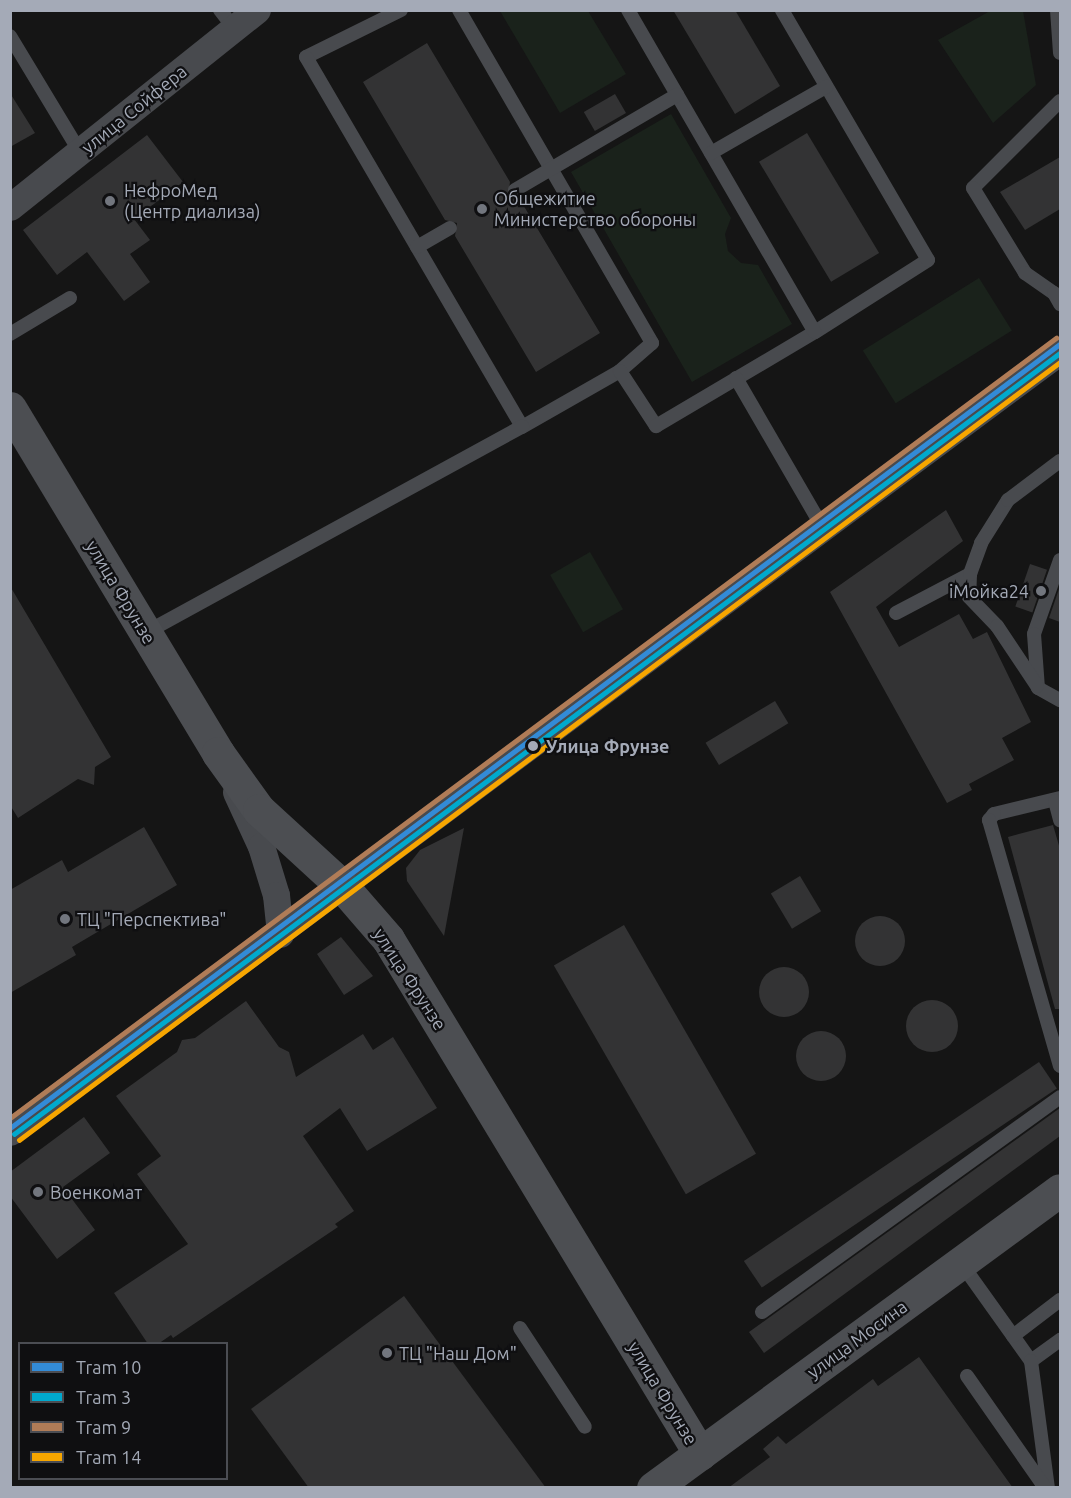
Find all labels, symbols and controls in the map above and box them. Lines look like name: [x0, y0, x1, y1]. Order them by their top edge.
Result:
street label: улица Сойфера: [77, 60, 191, 158]
place label: НефроМед (Центр диализа): [124, 180, 260, 222]
place label: Общежитие Министерство обороны: [494, 188, 696, 230]
marker: НефроМед (Центр диализа): [101, 192, 119, 210]
marker: Общежитие Министерство обороны: [475, 202, 489, 216]
street label: улица Фрунзе: [82, 536, 160, 648]
place label: iМойка24: [949, 580, 1029, 602]
marker: iМойка24: [1034, 584, 1048, 598]
place label: Улица Фрунзе: [546, 735, 669, 757]
marker: Улица Фрунзе: [524, 737, 542, 755]
place label: ТЦ "Перспектива": [77, 908, 227, 930]
marker: ТЦ "Перспектива": [58, 912, 72, 926]
street label: улица Фрунзе: [369, 924, 451, 1034]
place label: Военкомат: [50, 1181, 142, 1203]
marker: Военкомат: [31, 1185, 45, 1199]
street label: улица Мосина: [803, 1295, 911, 1383]
street label: улица Фрунзе: [624, 1337, 702, 1449]
legend: [18, 1342, 228, 1480]
place label: ТЦ "Наш Дом": [399, 1342, 517, 1364]
marker: ТЦ "Наш Дом": [380, 1346, 394, 1360]
text: Tram 10: [76, 1357, 141, 1377]
text: Tram 3: [76, 1387, 131, 1407]
text: Tram 9: [76, 1417, 131, 1437]
text: Tram 14: [76, 1447, 141, 1467]

